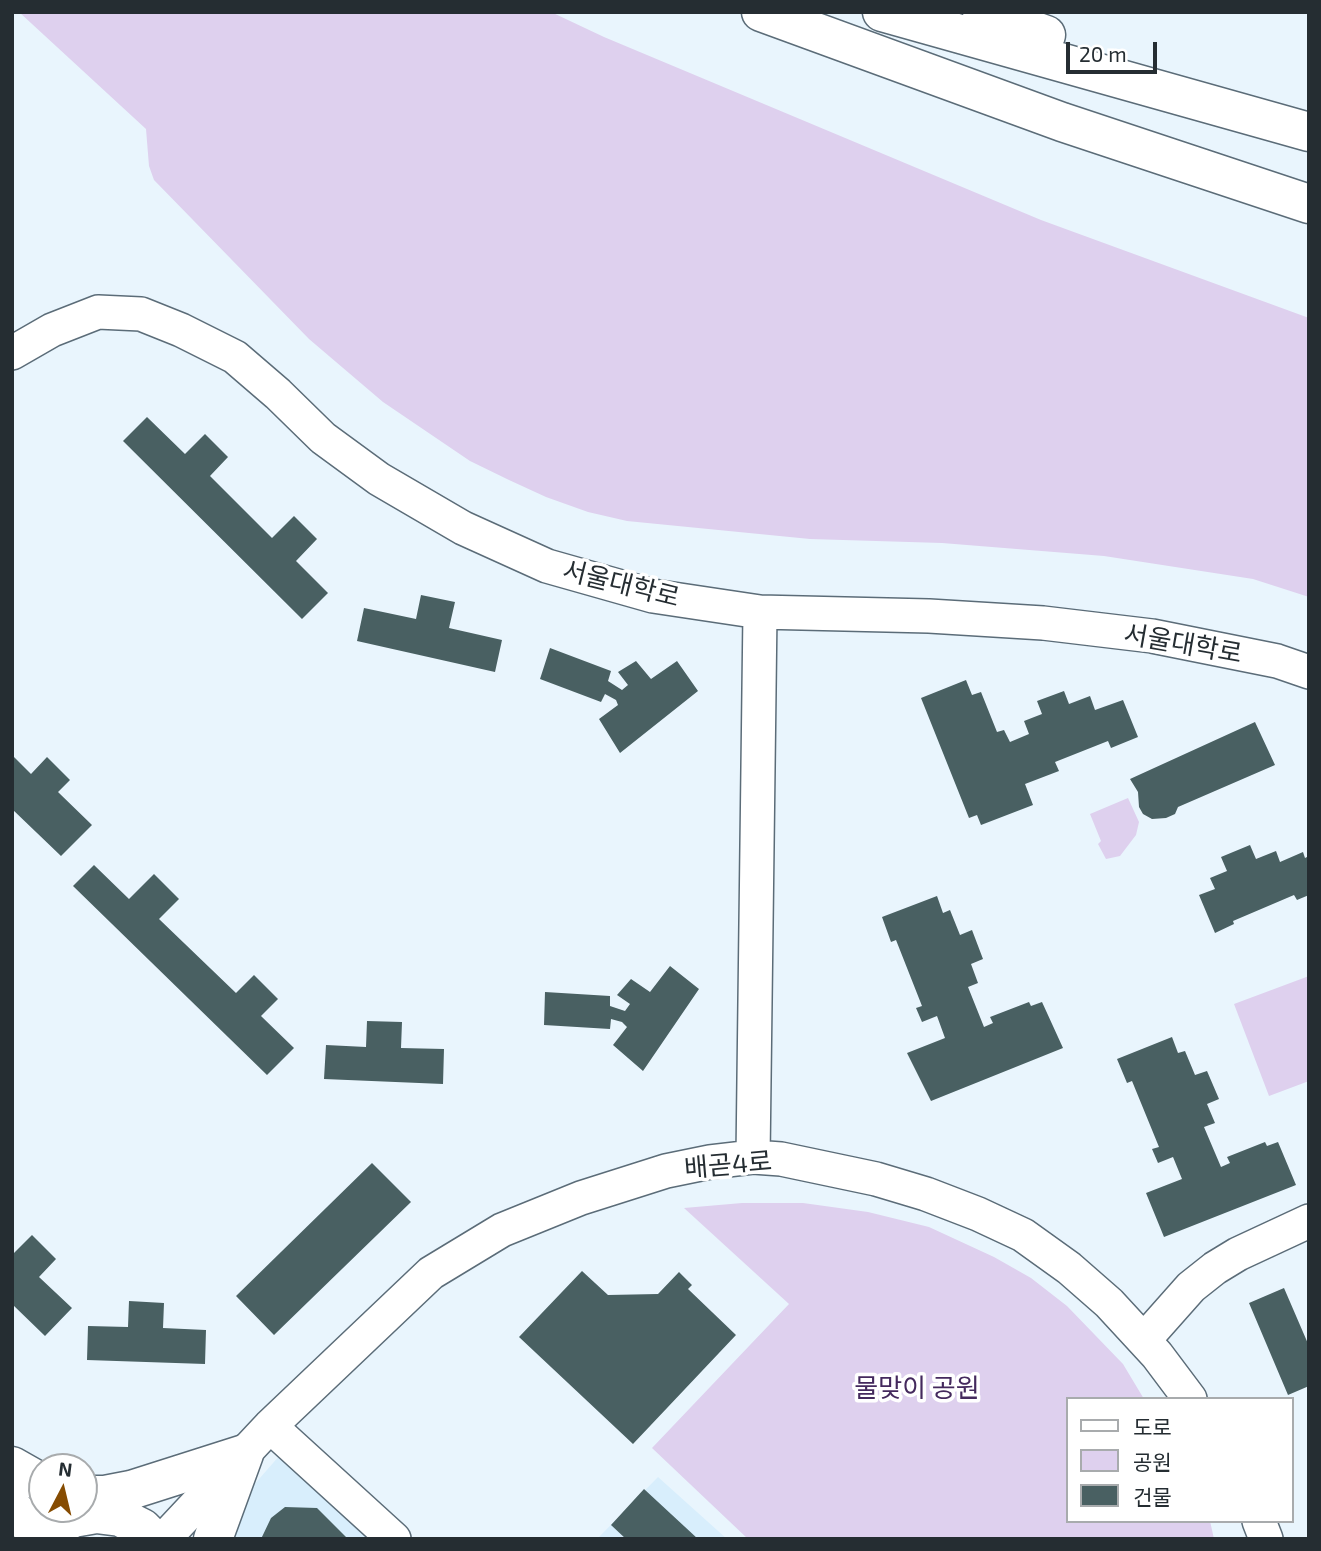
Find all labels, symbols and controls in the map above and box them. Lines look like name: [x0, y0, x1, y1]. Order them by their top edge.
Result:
scale bar: [1069, 28, 1160, 72]
text: 20 m: [1079, 41, 1127, 66]
street label: 서울대학로: [559, 554, 683, 614]
street label: 서울대학로: [1121, 618, 1245, 670]
street label: 배곧4로: [683, 1146, 773, 1184]
park label: 물맞이 공원: [854, 1372, 980, 1404]
legend: [1066, 1397, 1293, 1523]
text: 도로: [1133, 1414, 1172, 1439]
text: 공원: [1133, 1449, 1172, 1474]
north arrow: [28, 1453, 98, 1523]
text: N: [57, 1456, 74, 1481]
text: 건물: [1133, 1484, 1172, 1509]

